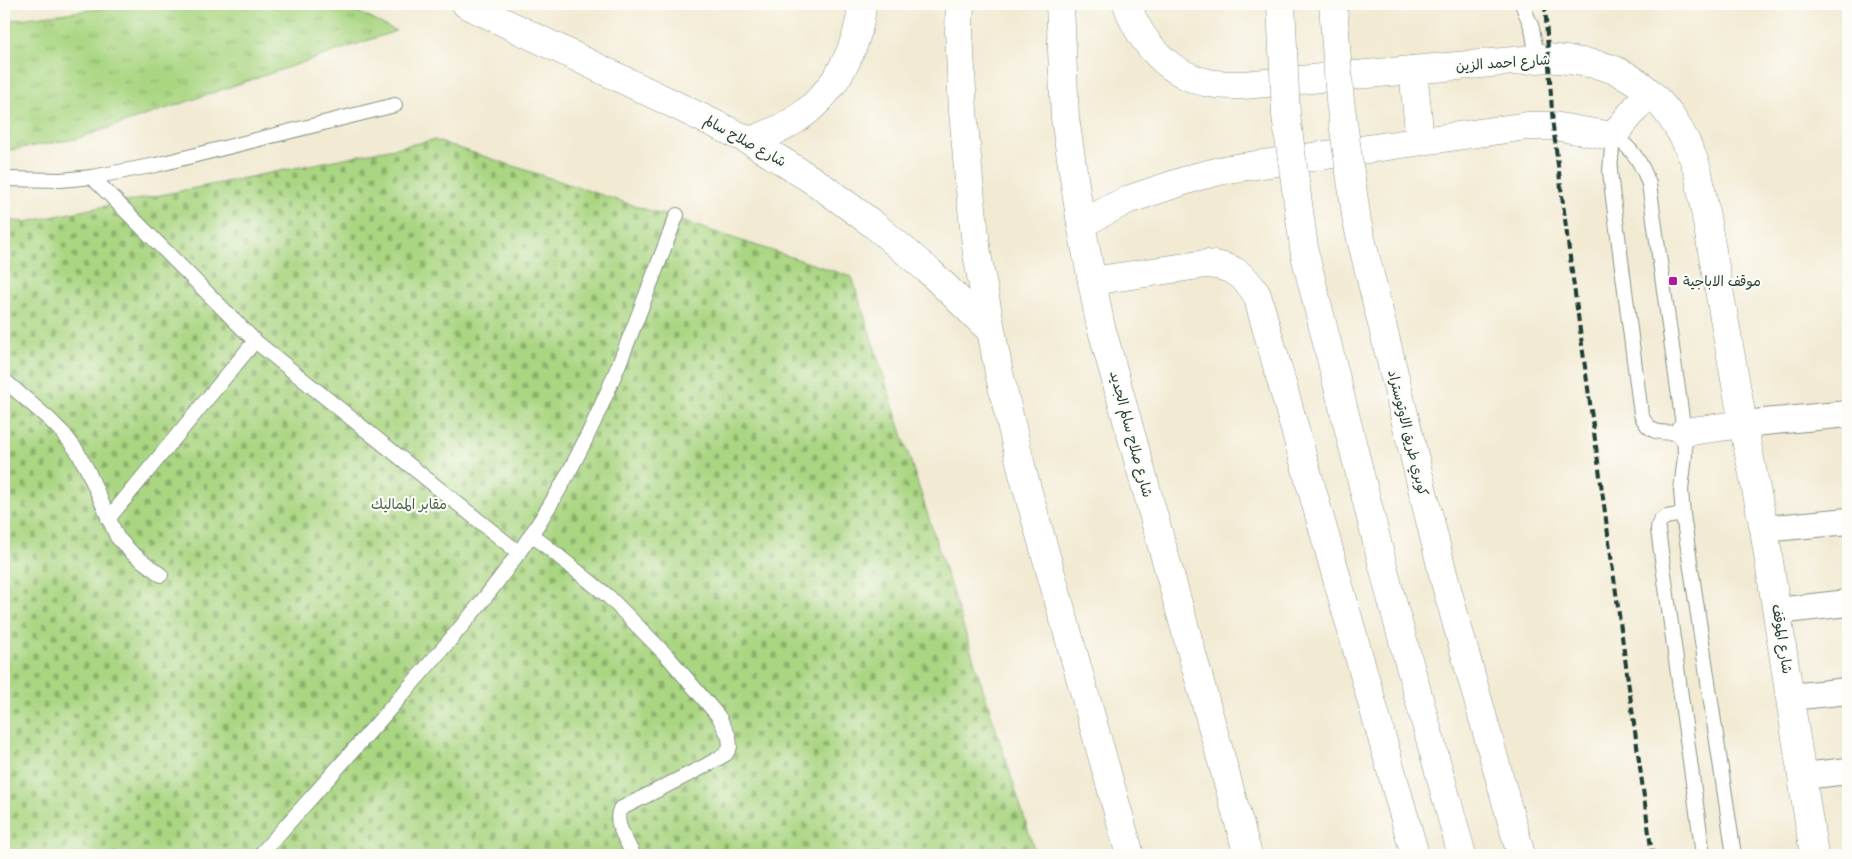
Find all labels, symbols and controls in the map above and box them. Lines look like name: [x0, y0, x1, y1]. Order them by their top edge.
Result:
street label: شارع احمد الزين: [1455, 51, 1551, 76]
street label: شارع صلاح سالم: [700, 111, 789, 172]
place label: موقف الاباجية: [1683, 273, 1761, 290]
marker: موقف الاباجية: [1667, 275, 1679, 287]
street label: كوبري طريق الاوتوستراد: [1382, 368, 1432, 498]
street label: شارع صلاح سالم الجديد: [1104, 369, 1156, 500]
park label: مقابر المماليك: [371, 496, 447, 513]
street label: شارع الموقف: [1767, 603, 1796, 675]

